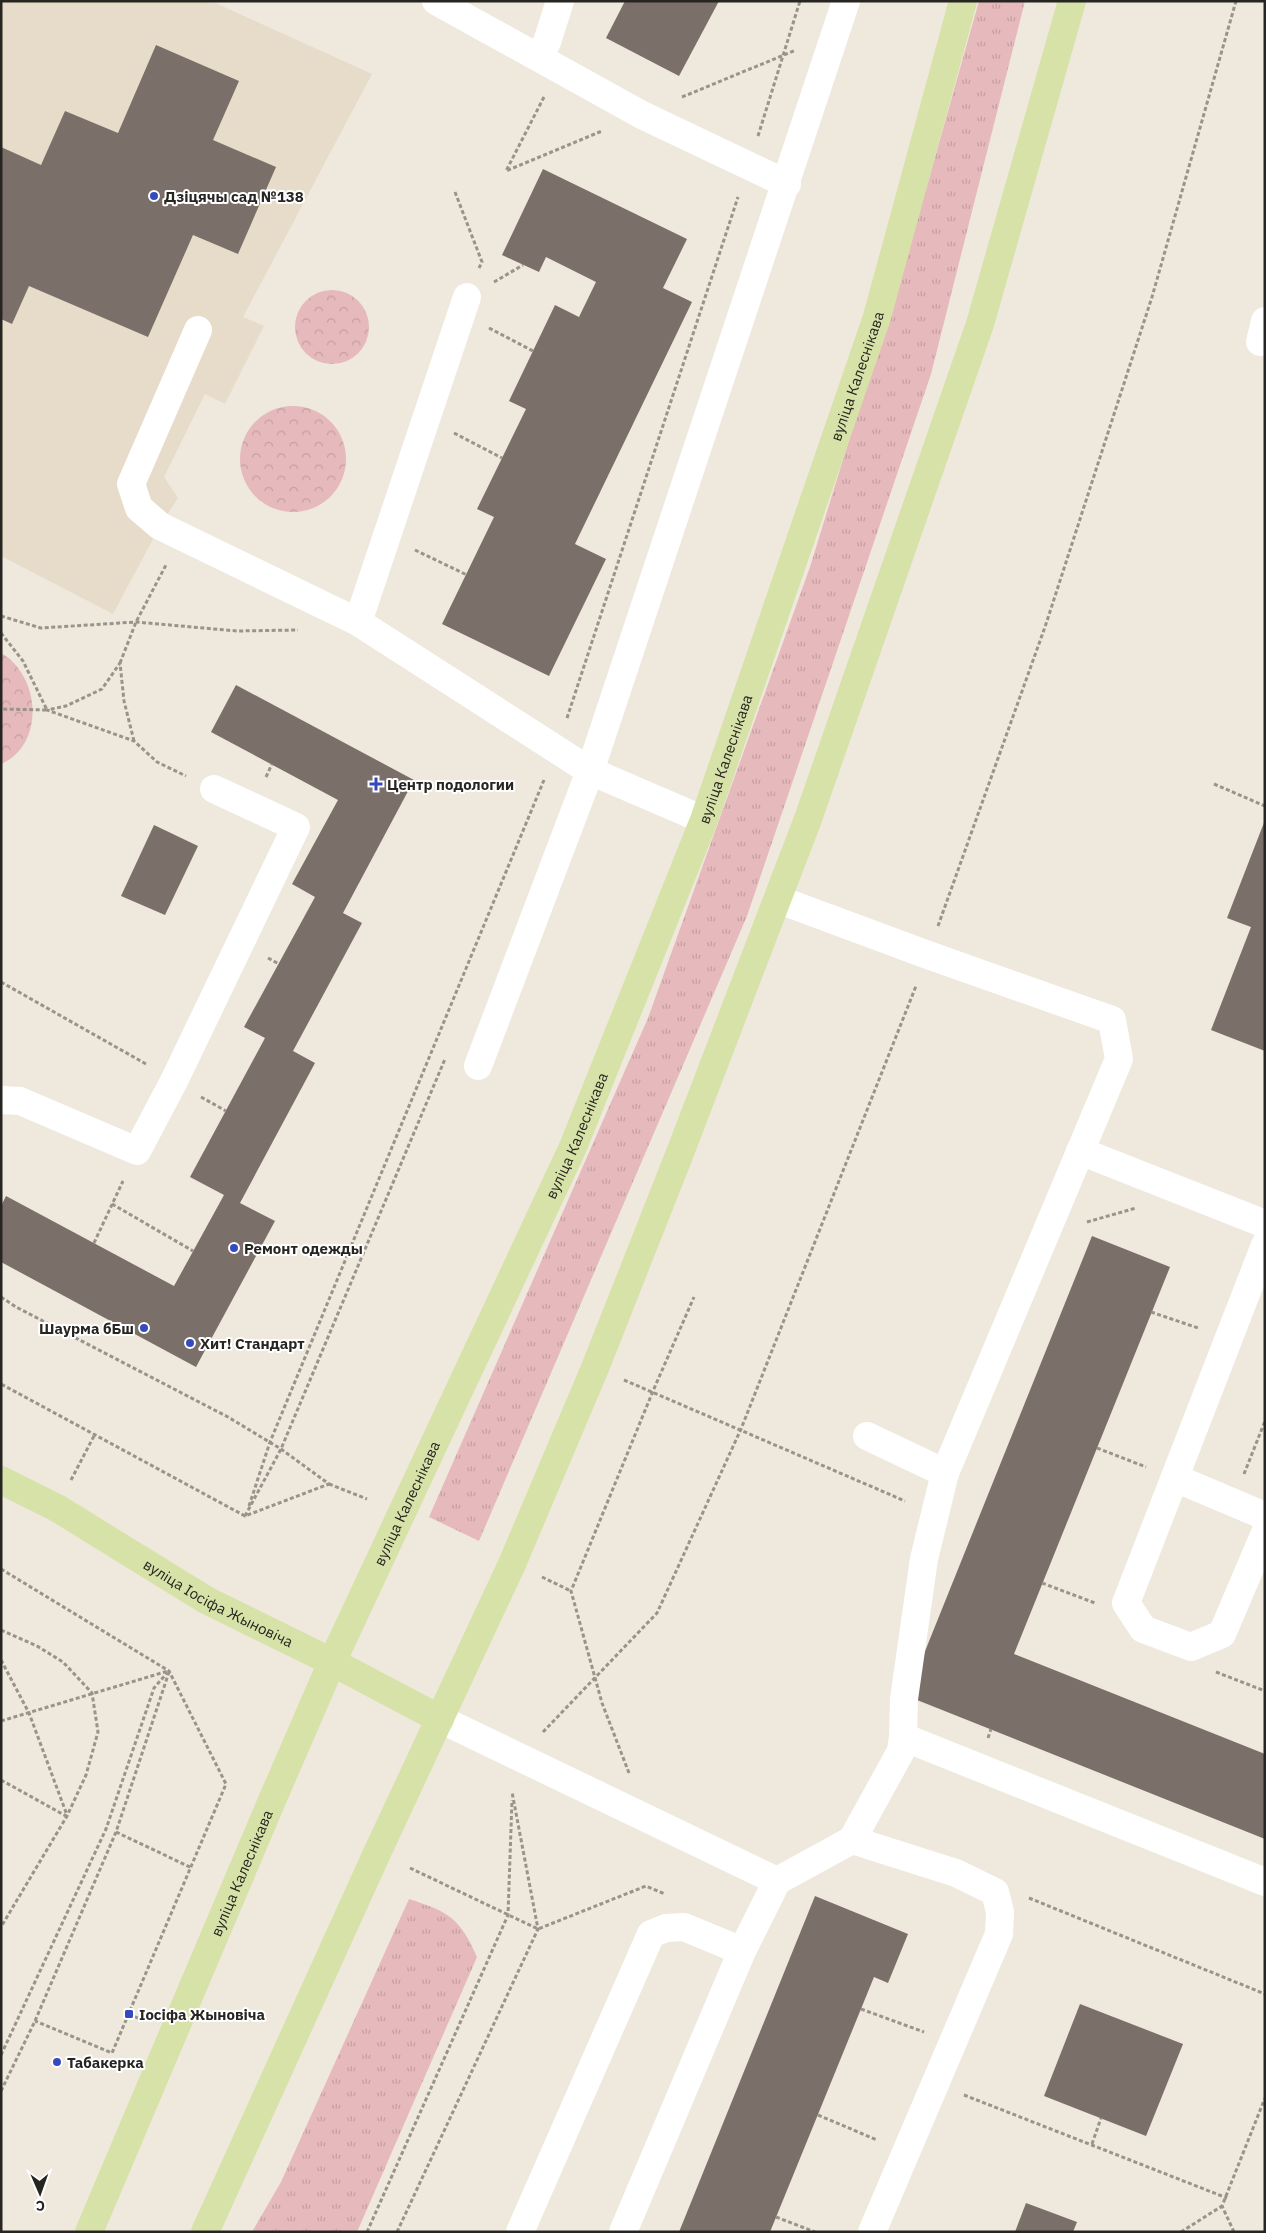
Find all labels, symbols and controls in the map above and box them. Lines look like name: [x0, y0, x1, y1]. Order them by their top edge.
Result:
place label: Дзіцячы сад №138: [164, 187, 304, 206]
marker: Дзіцячы сад №138: [148, 190, 160, 202]
street label: вуліца Калеснікава: [826, 309, 888, 443]
street label: вуліца Калеснікава: [694, 692, 756, 826]
place label: Центр подологии: [387, 775, 514, 794]
marker: Центр подологии: [369, 777, 383, 791]
street label: вуліца Калеснікава: [541, 1070, 611, 1202]
place label: Ремонт одежды: [244, 1239, 363, 1258]
marker: Ремонт одежды: [228, 1242, 240, 1254]
place label: Шаурма бБш: [39, 1319, 134, 1338]
marker: Шаурма бБш: [138, 1322, 150, 1334]
place label: Хит! Стандарт: [200, 1334, 305, 1353]
marker: Хит! Стандарт: [184, 1337, 196, 1349]
street label: вуліца Калеснікава: [369, 1438, 444, 1569]
street label: вуліца Іосіфа Жыновіча: [140, 1554, 296, 1651]
street label: вуліца Калеснікава: [206, 1807, 276, 1939]
place label: Іосіфа Жыновіча: [139, 2005, 266, 2024]
marker: Іосіфа Жыновіча: [123, 2008, 135, 2020]
place label: Табакерка: [67, 2053, 144, 2072]
marker: Табакерка: [51, 2056, 63, 2068]
north arrow: [15, 2168, 65, 2218]
text: С: [36, 2197, 45, 2215]

